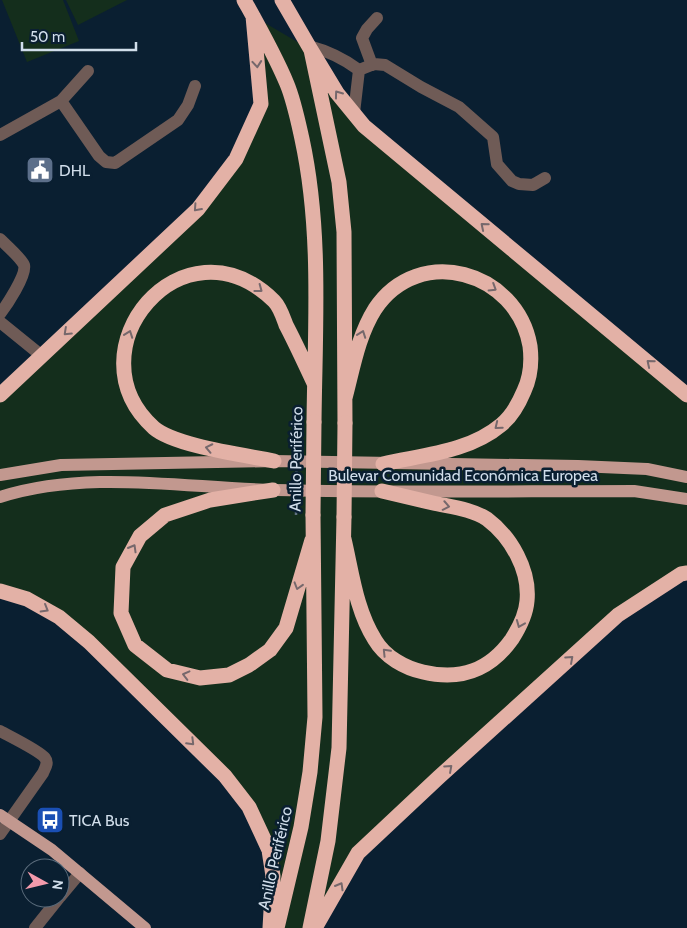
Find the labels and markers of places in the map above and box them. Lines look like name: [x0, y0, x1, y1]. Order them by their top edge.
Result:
public building icon: DHL: [25, 155, 55, 185]
place label: DHL: [59, 161, 90, 180]
bus stop icon: TICA Bus: [35, 805, 65, 835]
place label: TICA Bus: [69, 811, 130, 830]

